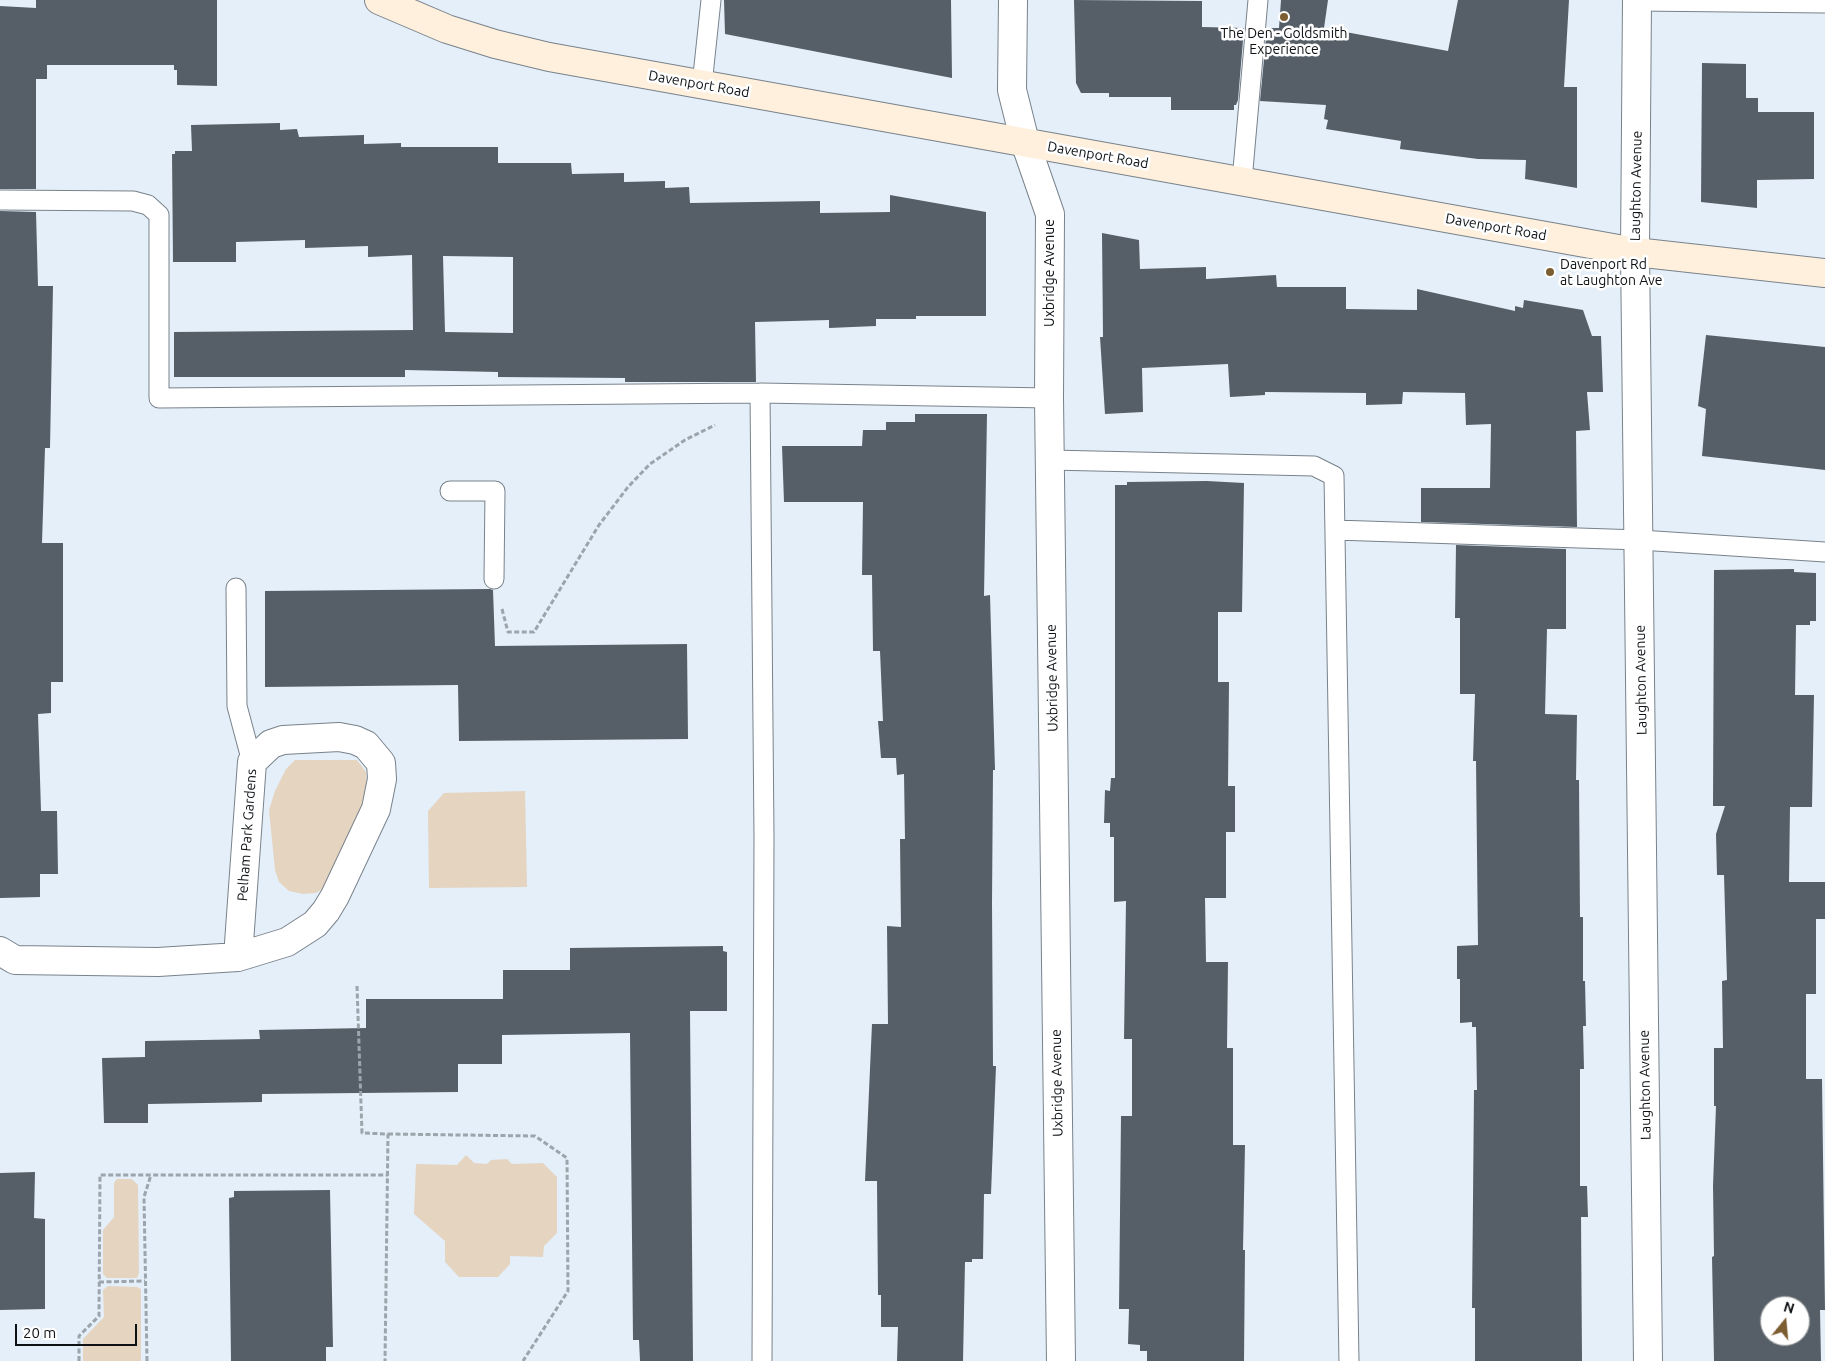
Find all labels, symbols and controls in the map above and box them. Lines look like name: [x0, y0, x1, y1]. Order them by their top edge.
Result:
marker: The Den - Goldsmith Experience: [1278, 11, 1290, 23]
place label: The Den - Goldsmith Experience: [1220, 25, 1348, 58]
street label: Davenport Road: [647, 67, 751, 101]
street label: Laughton Avenue: [1627, 131, 1645, 241]
street label: Davenport Road: [1046, 138, 1150, 172]
street label: Davenport Road: [1444, 210, 1548, 244]
street label: Uxbridge Avenue: [1041, 219, 1057, 327]
place label: Davenport Rd at Laughton Ave: [1560, 256, 1663, 288]
marker: Davenport Rd at Laughton Ave: [1544, 266, 1556, 278]
street label: Uxbridge Avenue: [1043, 624, 1061, 732]
street label: Laughton Avenue: [1632, 625, 1650, 735]
street label: Pelham Park Gardens: [234, 768, 260, 902]
street label: Uxbridge Avenue: [1048, 1029, 1066, 1137]
street label: Laughton Avenue: [1636, 1030, 1654, 1140]
north arrow: [1760, 1296, 1810, 1346]
text: N: [1782, 1298, 1796, 1317]
scale bar: [18, 1314, 140, 1346]
text: 20 m: [23, 1324, 56, 1341]

